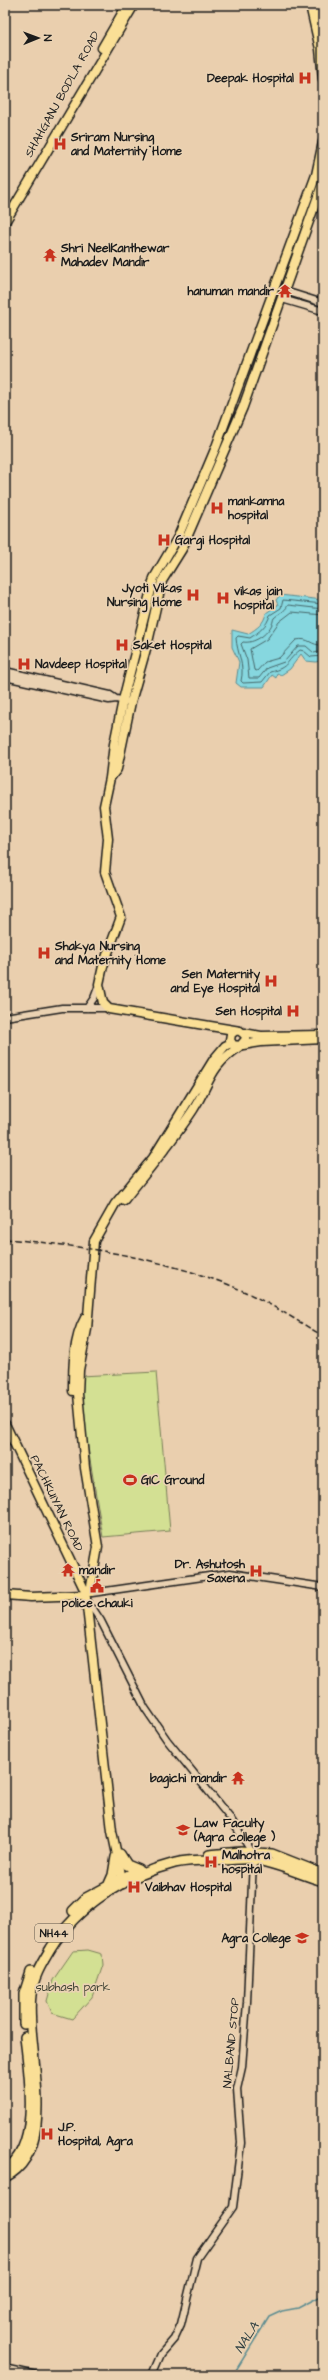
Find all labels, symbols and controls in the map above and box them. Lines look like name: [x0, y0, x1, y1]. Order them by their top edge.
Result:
north arrow: [18, 18, 58, 58]
street label: SHAHGANJ BODLA ROAD: [21, 28, 103, 160]
place label: Deepak Hospital: [207, 70, 294, 88]
hospital icon: Deepak Hospital: [297, 70, 313, 86]
place label: Sriram Nursing and Maternity Home: [70, 129, 182, 161]
hospital icon: Sriram Nursing and Maternity Home: [52, 136, 68, 152]
place label: Shri NeelKanthewar Mahadev Mandir: [60, 240, 170, 271]
temple icon: Shri NeelKanthewar Mahadev Mandir: [42, 247, 58, 263]
place label: hanuman mandir: [188, 283, 274, 300]
temple icon: hanuman mandir: [277, 283, 293, 299]
place label: mankamna hospital: [228, 493, 285, 525]
hospital icon: mankamna hospital: [209, 500, 225, 516]
hospital icon: Gargi Hospital: [156, 532, 172, 548]
place label: Gargi Hospital: [175, 532, 250, 551]
place label: Jyoti Vikas Nursing Home: [107, 580, 183, 613]
place label: vikas jain hospital: [234, 583, 282, 615]
hospital icon: Jyoti Vikas Nursing Home: [185, 587, 201, 603]
hospital icon: vikas jain hospital: [215, 590, 231, 606]
hospital icon: Saket Hospital: [114, 637, 130, 653]
place label: Saket Hospital: [132, 637, 212, 655]
hospital icon: Navdeep Hospital: [16, 656, 32, 672]
place label: Navdeep Hospital: [35, 656, 127, 674]
place label: Shakya Nursing and Maternity Home: [54, 938, 166, 970]
hospital icon: Shakya Nursing and Maternity Home: [36, 945, 52, 961]
place label: Sen Maternity and Eye Hospital: [170, 966, 260, 998]
hospital icon: Sen Maternity and Eye Hospital: [263, 973, 279, 989]
place label: Sen Hospital: [215, 1003, 282, 1021]
hospital icon: Sen Hospital: [285, 1003, 301, 1019]
street label: PACHKUIYAN ROAD: [26, 1452, 87, 1555]
sports icon: GIC Ground: [122, 1472, 138, 1488]
place label: GIC Ground: [141, 1472, 205, 1489]
place label: Dr. Ashutosh Saxena: [175, 1556, 246, 1587]
temple icon: mandir: [60, 1562, 76, 1578]
place label: mandir: [79, 1562, 115, 1579]
hospital icon: Dr. Ashutosh Saxena: [248, 1563, 264, 1579]
public building icon: police chauki: [89, 1578, 105, 1594]
place label: police chauki: [62, 1595, 133, 1613]
place label: bagichi mandir: [150, 1770, 227, 1789]
temple icon: bagichi mandir: [230, 1770, 246, 1786]
place label: Law Faculty (Agra college ): [193, 1815, 276, 1848]
school or university icon: Law Faculty (Agra college ): [175, 1822, 191, 1838]
place label: Malhotra hospital: [222, 1847, 271, 1879]
hospital icon: Malhotra hospital: [203, 1854, 219, 1870]
hospital icon: Vaibhav Hospital: [126, 1879, 142, 1895]
place label: Vaibhav Hospital: [144, 1879, 232, 1897]
road number: NH44: [35, 1924, 73, 1942]
place label: Agra College: [221, 1930, 291, 1949]
school or university icon: Agra College: [294, 1930, 310, 1946]
park label: subhash park: [36, 1979, 111, 1996]
street label: NALBAND STOP: [219, 1997, 244, 2089]
place label: J.P. Hospital, Agra: [57, 2119, 134, 2152]
hospital icon: J.P. Hospital, Agra: [39, 2126, 55, 2142]
water label: NALA: [230, 2317, 264, 2357]

